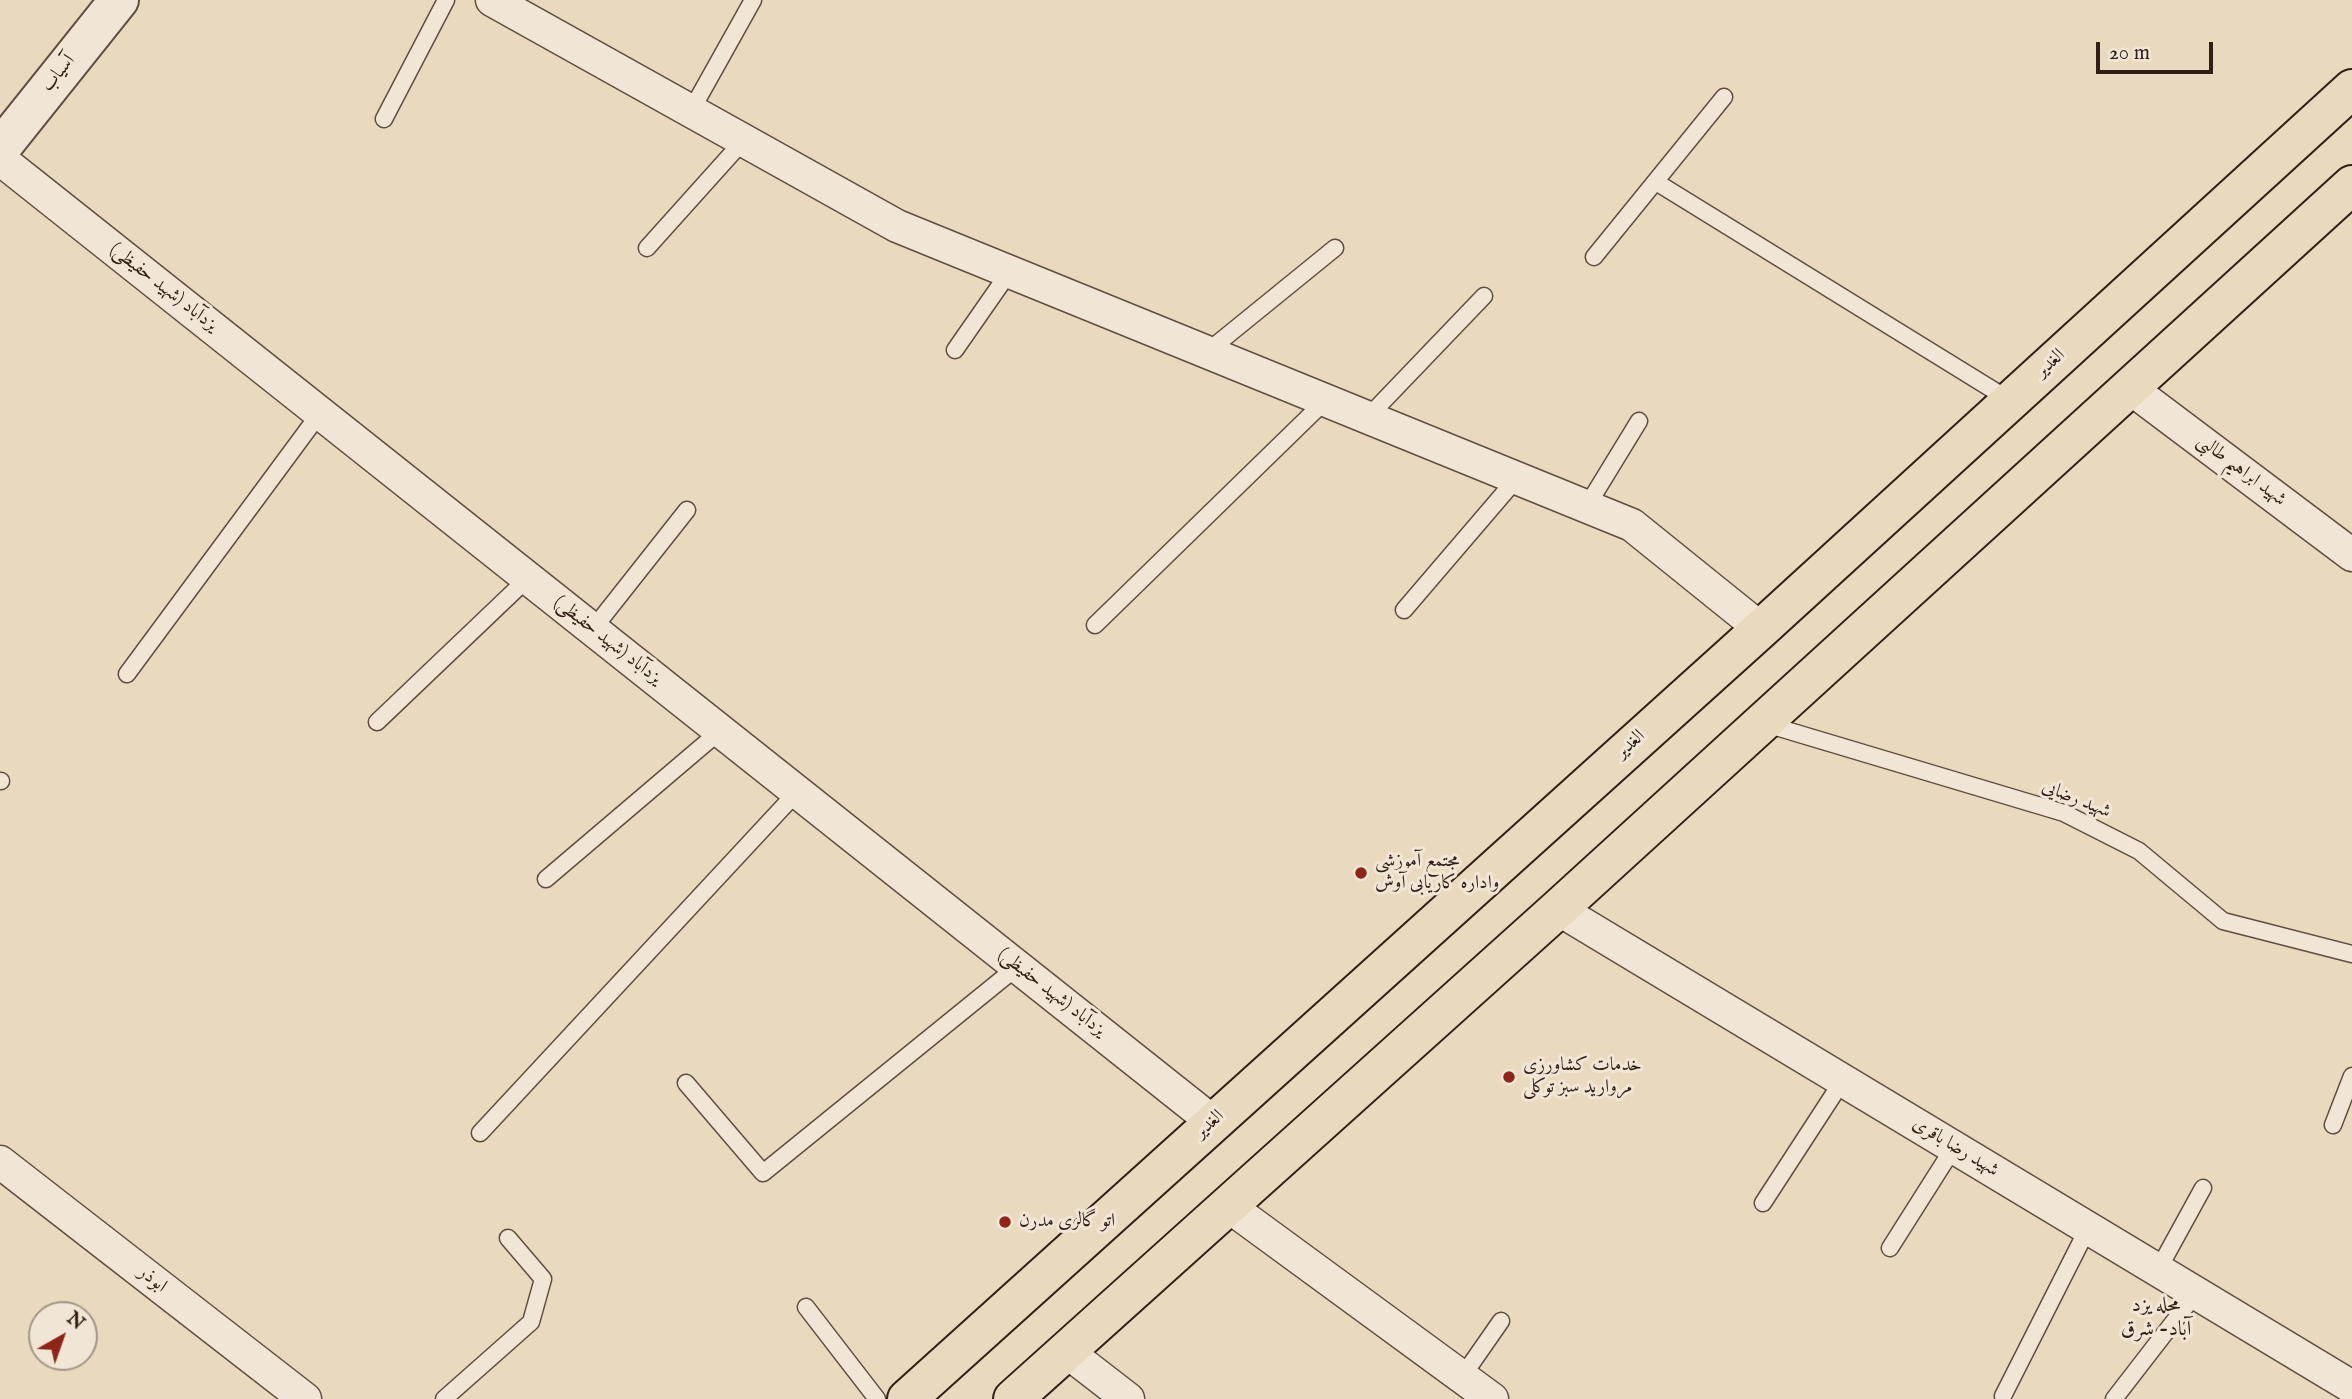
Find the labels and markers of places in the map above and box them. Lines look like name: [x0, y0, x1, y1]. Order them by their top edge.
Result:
place label: مجتمع آموزشی واداره کاریابی آوش: [1375, 851, 1499, 895]
marker: مجتمع آموزشی واداره کاریابی آوش: [1353, 865, 1369, 881]
place label: خدمات کشاورزی مروارید سبز توکلی: [1523, 1055, 1642, 1099]
marker: خدمات کشاورزی مروارید سبز توکلی: [1501, 1069, 1517, 1085]
place label: اتو گالری مدرن: [1019, 1211, 1115, 1233]
marker: اتو گالری مدرن: [997, 1214, 1013, 1230]

